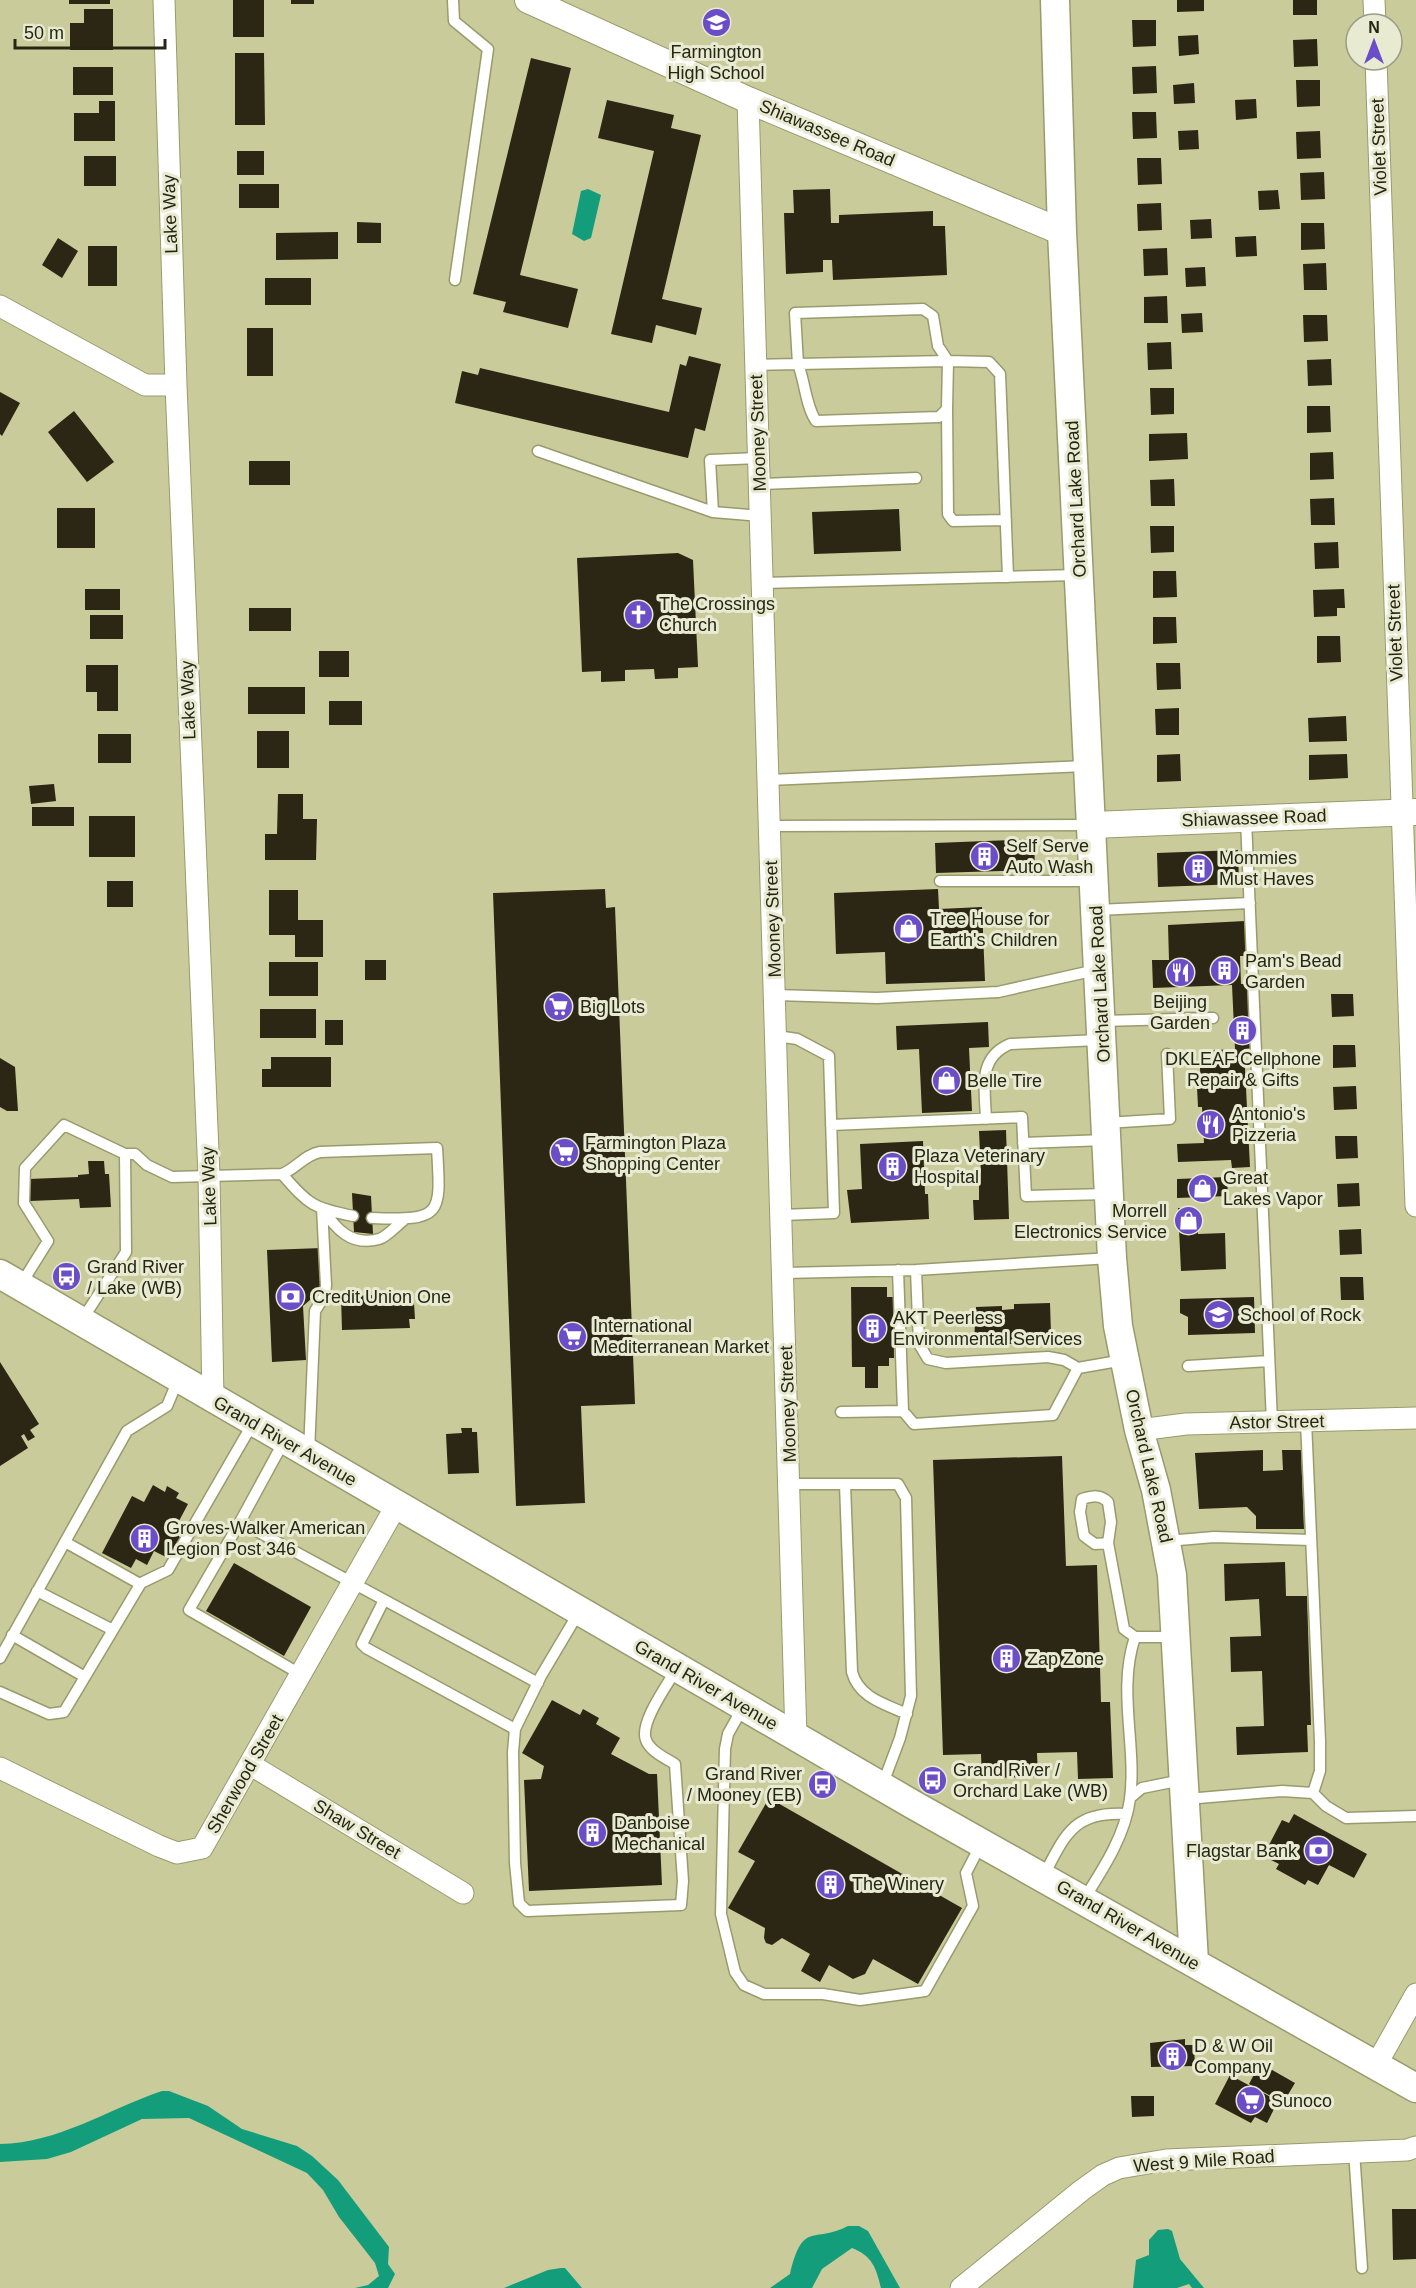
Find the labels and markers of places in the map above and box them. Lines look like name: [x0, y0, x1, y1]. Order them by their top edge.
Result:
school or university icon: Farmington High School: [700, 7, 732, 39]
place label: Farmington High School: [667, 42, 765, 83]
place label: The Crossings Church: [659, 594, 775, 635]
church icon: The Crossings Church: [622, 598, 654, 630]
place label: Self Serve Auto Wash: [1006, 836, 1093, 877]
building icon: Self Serve Auto Wash: [969, 840, 1001, 872]
place label: Mommies Must Haves: [1219, 848, 1314, 889]
building icon: Mommies Must Haves: [1182, 852, 1214, 884]
place label: Tree House for Earth's Children: [930, 909, 1058, 950]
shop icon: Tree House for Earth's Children: [893, 913, 925, 945]
place label: Pam's Bead Garden: [1245, 951, 1342, 992]
building icon: Pam's Bead Garden: [1208, 955, 1240, 987]
restaurant icon: Beijing Garden: [1164, 957, 1196, 989]
supermarket icon: Big Lots: [543, 991, 575, 1023]
place label: Beijing Garden: [1150, 992, 1210, 1033]
place label: Big Lots: [580, 997, 645, 1017]
building icon: DKLEAF Cellphone Repair & Gifts: [1227, 1014, 1259, 1046]
place label: DKLEAF Cellphone Repair & Gifts: [1165, 1049, 1321, 1090]
shop icon: Belle Tire: [930, 1065, 962, 1097]
place label: Belle Tire: [967, 1071, 1042, 1091]
place label: Antonio's Pizzeria: [1232, 1104, 1306, 1145]
restaurant icon: Antonio's Pizzeria: [1195, 1108, 1227, 1140]
place label: Farmington Plaza Shopping Center: [585, 1133, 727, 1174]
supermarket icon: Farmington Plaza Shopping Center: [548, 1137, 580, 1169]
place label: Plaza Veterinary Hospital: [914, 1146, 1045, 1187]
building icon: Plaza Veterinary Hospital: [877, 1150, 909, 1182]
place label: Great Lakes Vapor: [1223, 1168, 1323, 1209]
shop icon: Great Lakes Vapor: [1186, 1172, 1218, 1204]
place label: Morrell Electronics Service: [1014, 1201, 1167, 1242]
shop icon: Morrell Electronics Service: [1172, 1205, 1204, 1237]
place label: Grand River / Lake (WB): [87, 1257, 184, 1298]
bus stop icon: Grand River / Lake (WB): [50, 1261, 82, 1293]
bank icon: Credit Union One: [275, 1281, 307, 1313]
place label: Credit Union One: [312, 1287, 451, 1307]
school or university icon: School of Rock: [1203, 1299, 1235, 1331]
place label: School of Rock: [1240, 1305, 1362, 1325]
place label: AKT Peerless Environmental Services: [893, 1308, 1082, 1349]
building icon: AKT Peerless Environmental Services: [856, 1312, 888, 1344]
place label: International Mediterranean Market: [593, 1316, 769, 1357]
supermarket icon: International Mediterranean Market: [556, 1320, 588, 1352]
place label: Groves-Walker American Legion Post 346: [166, 1518, 365, 1559]
building icon: Groves-Walker American Legion Post 346: [129, 1522, 161, 1554]
building icon: Zap Zone: [990, 1643, 1022, 1675]
place label: Zap Zone: [1027, 1649, 1104, 1669]
place label: Grand River / Orchard Lake (WB): [953, 1760, 1108, 1801]
place label: Grand River / Mooney (EB): [687, 1764, 802, 1805]
bus stop icon: Grand River / Orchard Lake (WB): [916, 1764, 948, 1796]
bus stop icon: Grand River / Mooney (EB): [807, 1768, 839, 1800]
place label: Danboise Mechanical: [614, 1813, 705, 1854]
building icon: Danboise Mechanical: [577, 1817, 609, 1849]
bank icon: Flagstar Bank: [1302, 1835, 1334, 1867]
place label: Flagstar Bank: [1186, 1841, 1298, 1861]
building icon: The Winery: [815, 1868, 847, 1900]
place label: The Winery: [852, 1874, 944, 1894]
place label: D & W Oil Company: [1194, 2036, 1273, 2077]
building icon: D & W Oil Company: [1157, 2040, 1189, 2072]
supermarket icon: Sunoco: [1234, 2085, 1266, 2117]
place label: Sunoco: [1271, 2091, 1332, 2111]

